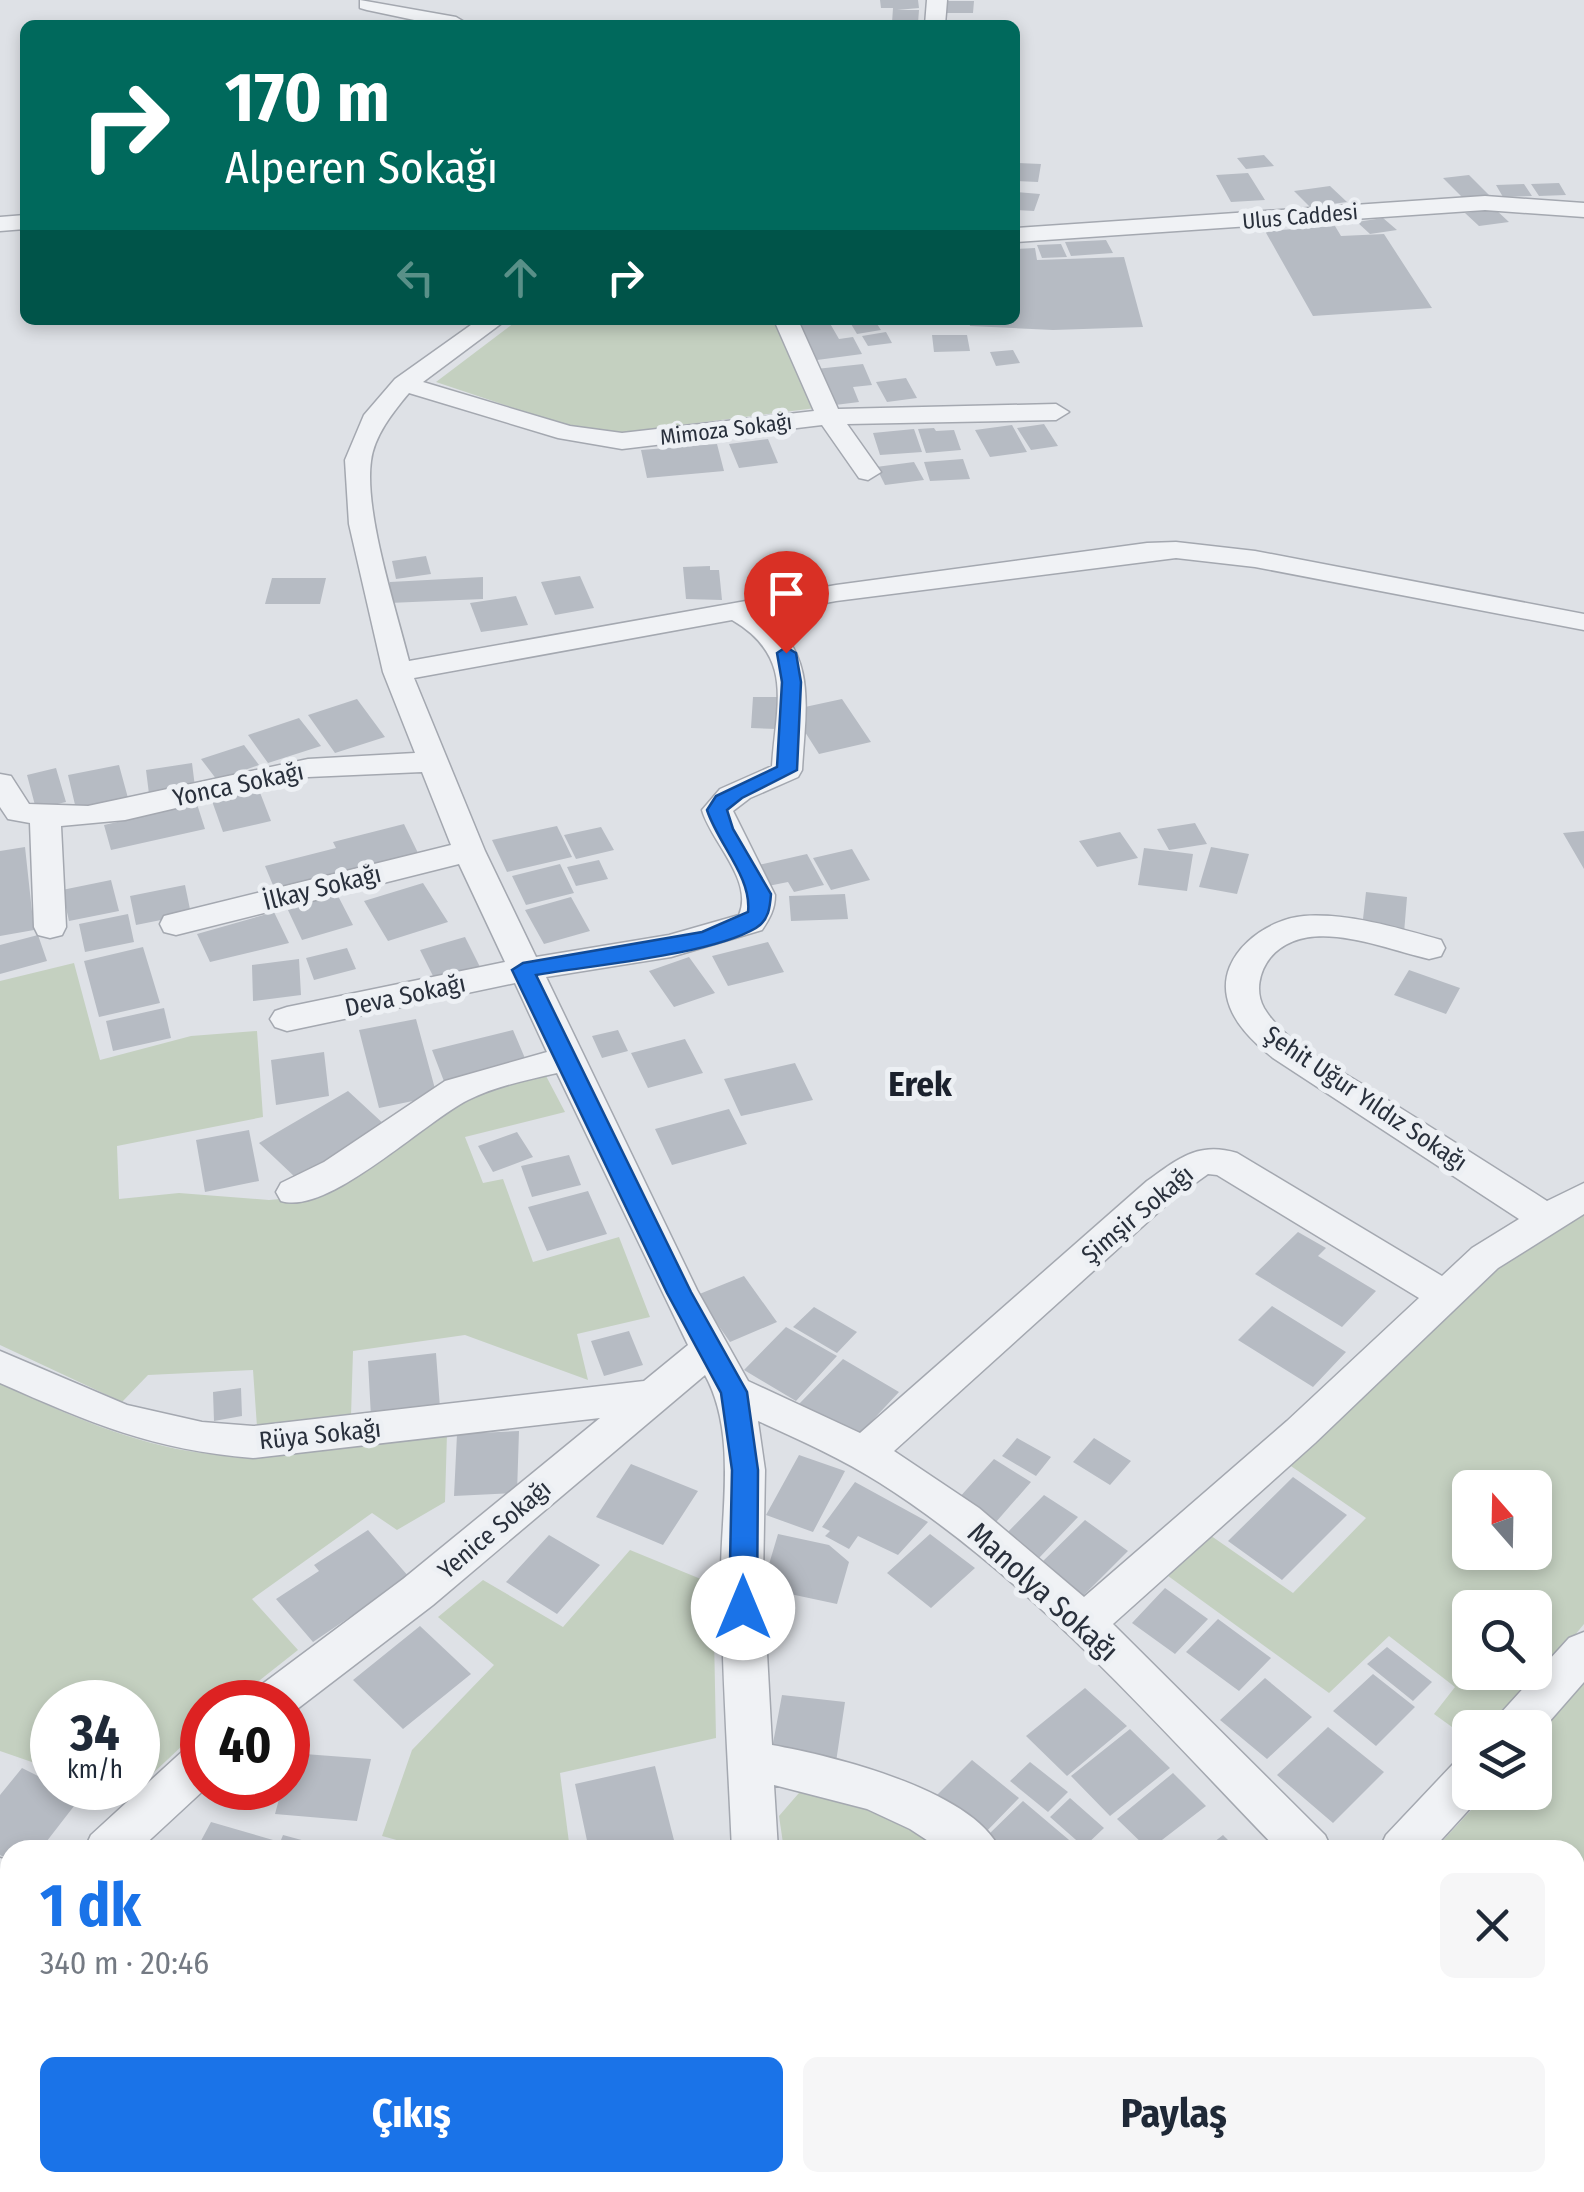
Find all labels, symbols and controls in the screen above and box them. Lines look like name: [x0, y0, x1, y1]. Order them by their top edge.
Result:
text: 170 m: [225, 56, 390, 140]
icon: right: [60, 60, 190, 190]
text: Alperen Sokağı: [225, 141, 498, 195]
street label: Ulus Caddesi: [1241, 198, 1359, 235]
icon: left: [388, 250, 443, 305]
icon: ahead: [493, 250, 548, 305]
icon: right: [598, 250, 653, 305]
street label: Mimoza Sokağı: [659, 408, 794, 451]
pin: [744, 551, 829, 654]
icon: arrive: [759, 566, 814, 621]
street label: Yonca Sokağı: [170, 757, 306, 813]
street label: İlkay Sokağı: [260, 858, 384, 917]
street label: Deva Sokağı: [342, 969, 468, 1023]
street label: Şehit Uğur Yıldız Sokağı: [1258, 1020, 1473, 1178]
district label: Erek: [888, 1063, 953, 1105]
street label: Şimşir Sokağı: [1076, 1159, 1200, 1270]
street label: Rüya Sokağı: [258, 1414, 383, 1456]
north arrow: [1452, 1470, 1552, 1570]
map controls: [1452, 1470, 1552, 1810]
street label: Yenice Sokağı: [432, 1474, 557, 1586]
street label: Manolya Sokağı: [960, 1515, 1126, 1669]
position arrow: [691, 1556, 795, 1660]
button: search: [1452, 1590, 1552, 1690]
speed limit sign: 40: [180, 1680, 310, 1810]
text: 34: [70, 1703, 120, 1763]
button: layers: [1452, 1710, 1552, 1810]
text: km/h: [67, 1755, 123, 1785]
text: 1 dk: [40, 1870, 141, 1942]
button: close: [1440, 1873, 1545, 1978]
text: 340 m · 20:46: [40, 1944, 209, 1982]
button: Çıkış: [40, 2057, 783, 2172]
button: Paylaş: [803, 2057, 1545, 2172]

